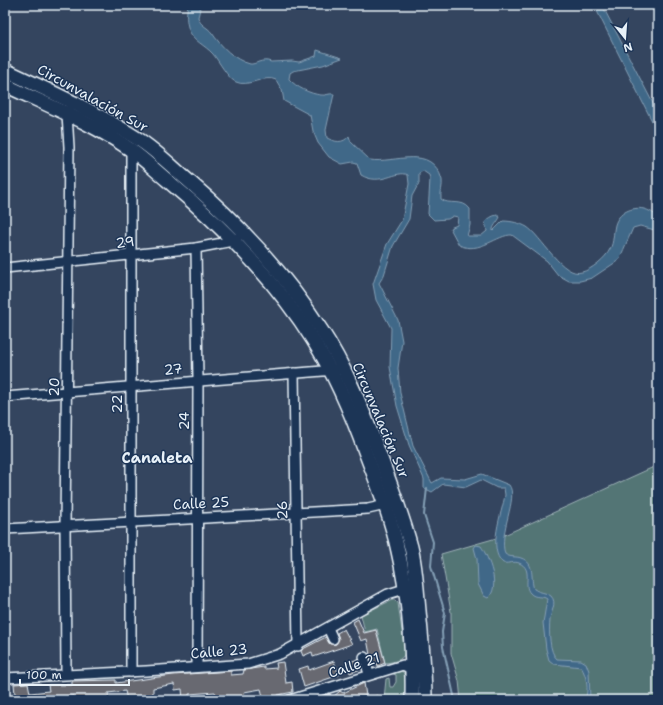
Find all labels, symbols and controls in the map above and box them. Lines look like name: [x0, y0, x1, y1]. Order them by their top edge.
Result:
north arrow: [605, 18, 645, 58]
text: N: [621, 39, 634, 56]
street label: Circunvalación Sur: [34, 60, 152, 136]
street label: 29: [115, 232, 135, 252]
street label: 27: [163, 359, 183, 379]
street label: Circunvalación Sur: [348, 359, 414, 481]
street label: 20: [45, 377, 63, 397]
street label: 22: [108, 395, 126, 413]
street label: 24: [175, 411, 193, 430]
district label: Canaleta: [122, 448, 193, 468]
street label: Calle 25: [172, 493, 230, 513]
street label: 26: [273, 500, 291, 520]
street label: Calle 23: [190, 640, 248, 662]
street label: Calle 21: [326, 648, 382, 682]
scale bar: [20, 661, 129, 687]
text: 100 m: [26, 667, 62, 683]

